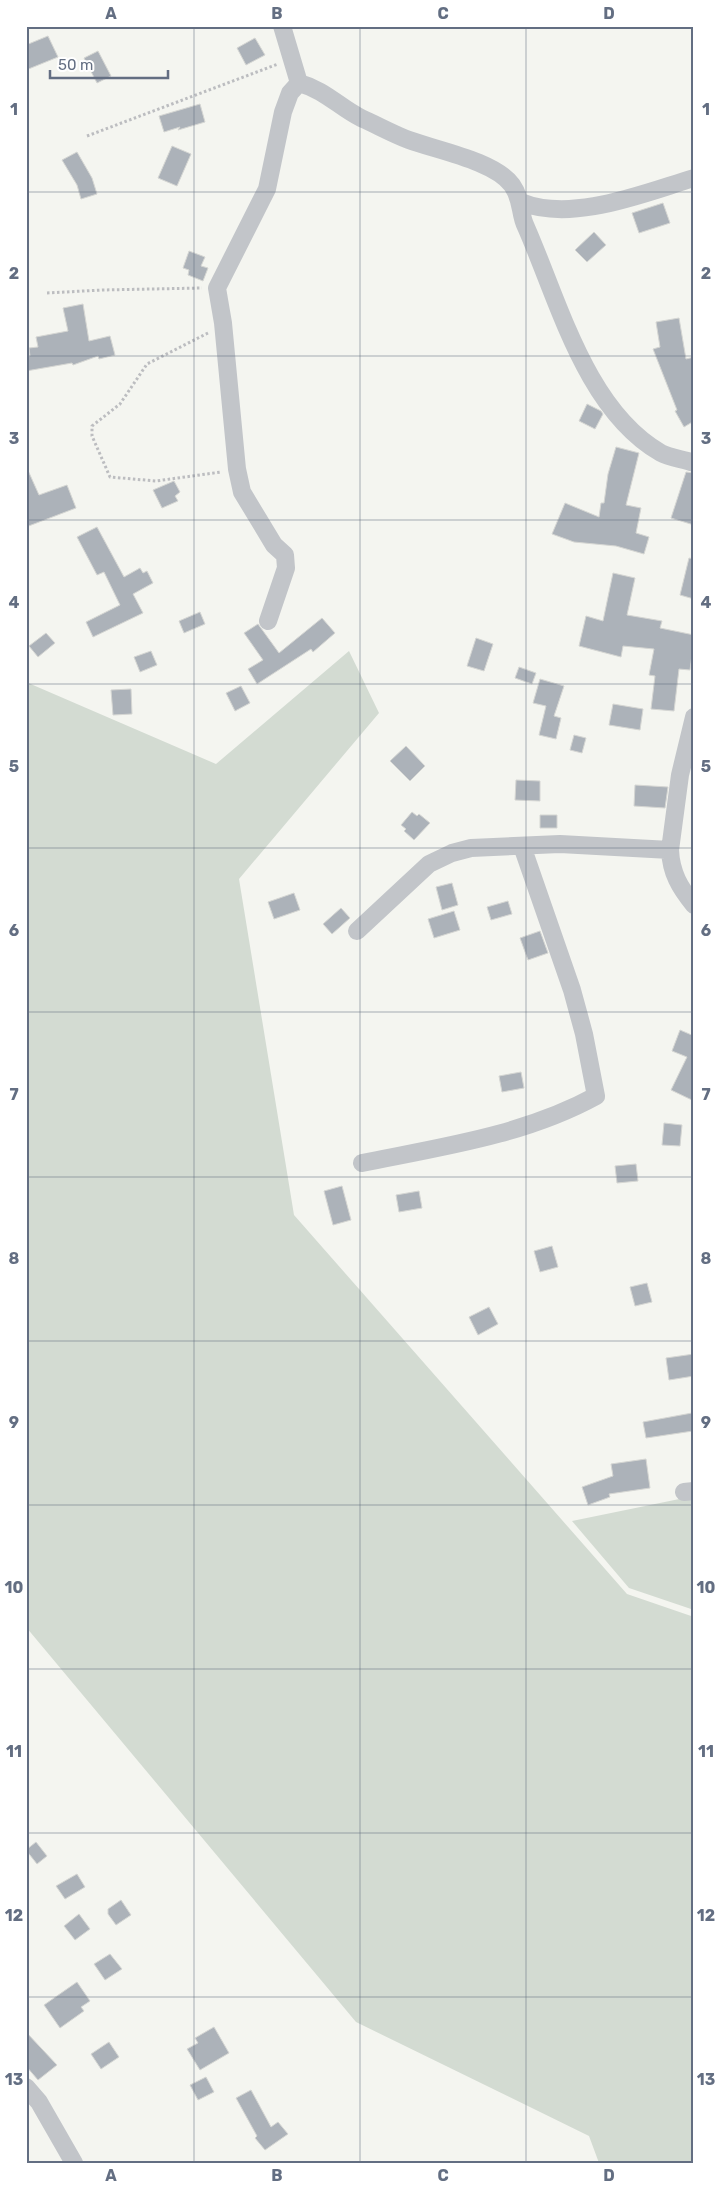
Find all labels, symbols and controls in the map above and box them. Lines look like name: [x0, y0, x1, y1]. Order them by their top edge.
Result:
text: A: [105, 4, 117, 23]
text: B: [271, 4, 283, 23]
text: C: [437, 4, 449, 23]
text: D: [603, 4, 615, 23]
scale bar: [50, 48, 168, 80]
text: 50 m: [58, 56, 93, 74]
text: 1: [10, 100, 18, 119]
text: 1: [702, 100, 710, 119]
text: 2: [9, 264, 19, 283]
text: 2: [701, 264, 711, 283]
text: 3: [9, 429, 19, 448]
text: 3: [701, 429, 711, 448]
text: 4: [9, 593, 20, 612]
text: 4: [701, 593, 712, 612]
text: 5: [9, 757, 19, 776]
text: 5: [701, 757, 711, 776]
text: 6: [9, 921, 19, 940]
text: 6: [701, 921, 711, 940]
text: 7: [9, 1085, 19, 1104]
text: 7: [701, 1085, 711, 1104]
text: 8: [9, 1249, 20, 1268]
text: 8: [701, 1249, 712, 1268]
text: 9: [9, 1413, 19, 1432]
text: 9: [701, 1413, 711, 1432]
text: 10: [5, 1578, 24, 1597]
text: 10: [697, 1578, 716, 1597]
text: 11: [6, 1742, 22, 1761]
text: 11: [698, 1742, 714, 1761]
text: 12: [5, 1906, 23, 1925]
text: 12: [697, 1906, 715, 1925]
text: 13: [5, 2070, 23, 2089]
text: 13: [697, 2070, 715, 2089]
text: A: [105, 2166, 117, 2185]
text: B: [271, 2166, 283, 2185]
text: C: [437, 2166, 449, 2185]
text: D: [603, 2166, 615, 2185]

